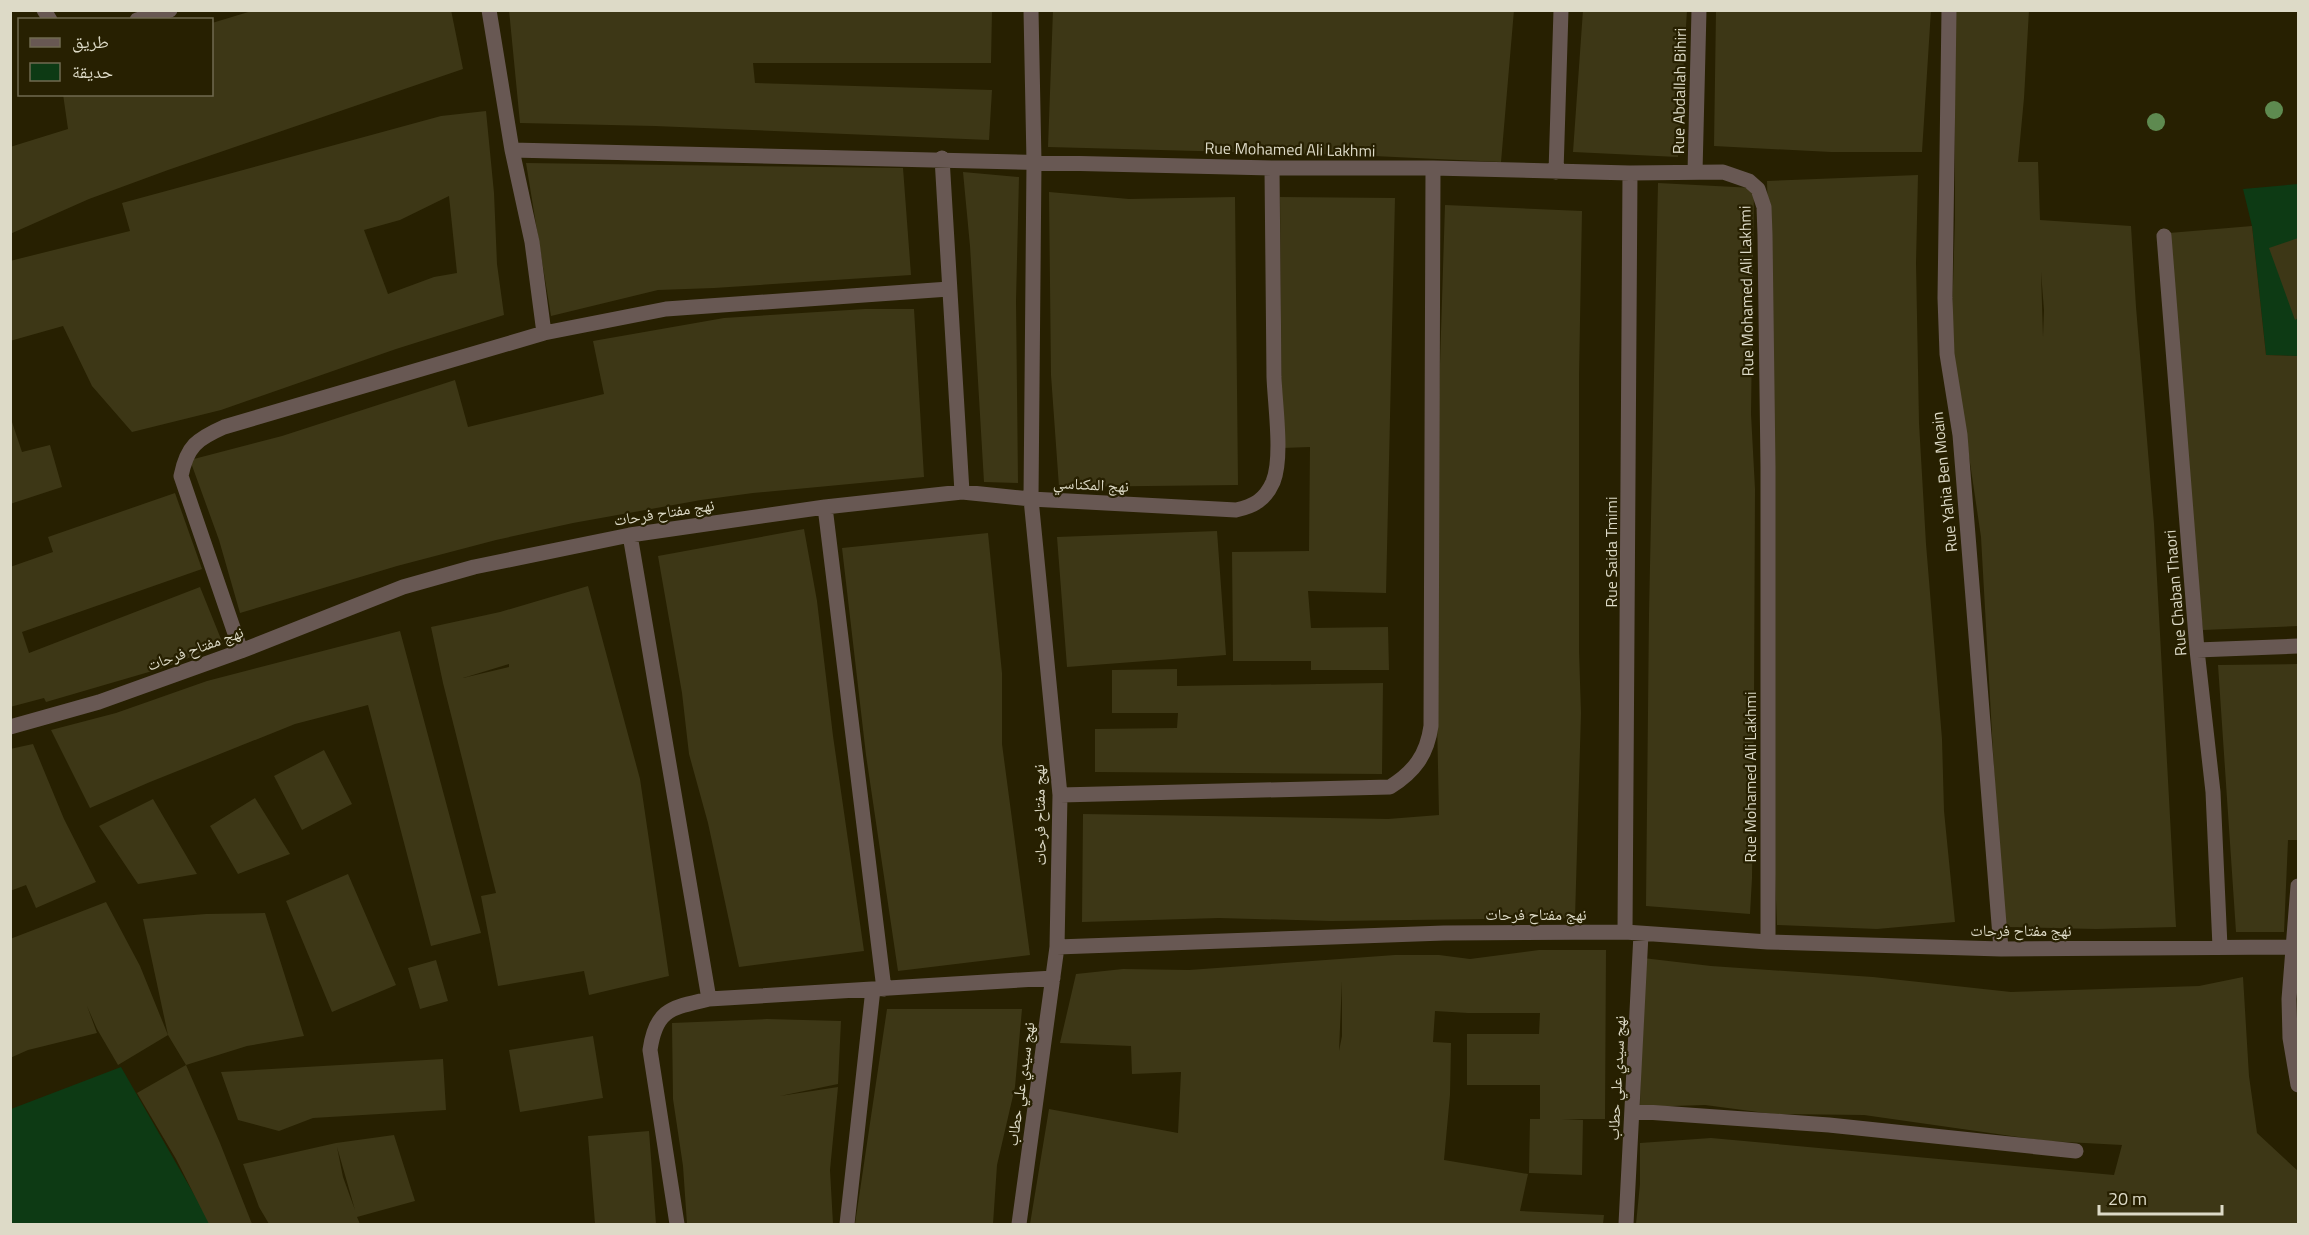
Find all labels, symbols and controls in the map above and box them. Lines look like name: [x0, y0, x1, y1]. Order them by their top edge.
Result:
legend: [18, 18, 213, 96]
text: طريق: [72, 28, 109, 55]
street label: Rue Abdallah Bihiri: [1666, 28, 1692, 154]
text: حديقة: [72, 58, 113, 85]
street label: Rue Mohamed Ali Lakhmi: [1204, 136, 1376, 162]
street label: Rue Mohamed Ali Lakhmi: [1733, 205, 1759, 377]
street label: Rue Yahia Ben Moain: [1925, 411, 1963, 553]
street label: نهج المكناسي: [1052, 470, 1130, 499]
street label: نهج مفتاح فرحات: [612, 492, 716, 532]
street label: Rue Saida Tmimi: [1599, 497, 1623, 607]
street label: Rue Chaban Thaori: [2158, 529, 2192, 657]
street label: نهج مفتاح فرحات: [143, 619, 247, 677]
street label: Rue Mohamed Ali Lakhmi: [1738, 692, 1762, 862]
street label: نهج مفتاح فرحات: [1026, 764, 1052, 866]
street label: نهج مفتاح فرحات: [1485, 902, 1587, 926]
street label: نهج مفتاح فرحات: [1970, 918, 2072, 942]
street label: نهج سيدي علي حطاب: [1601, 1015, 1632, 1141]
street label: نهج سيدي علي حطاب: [999, 1020, 1042, 1148]
scale bar: [2099, 1178, 2222, 1216]
text: 20 m: [2108, 1185, 2147, 1212]

